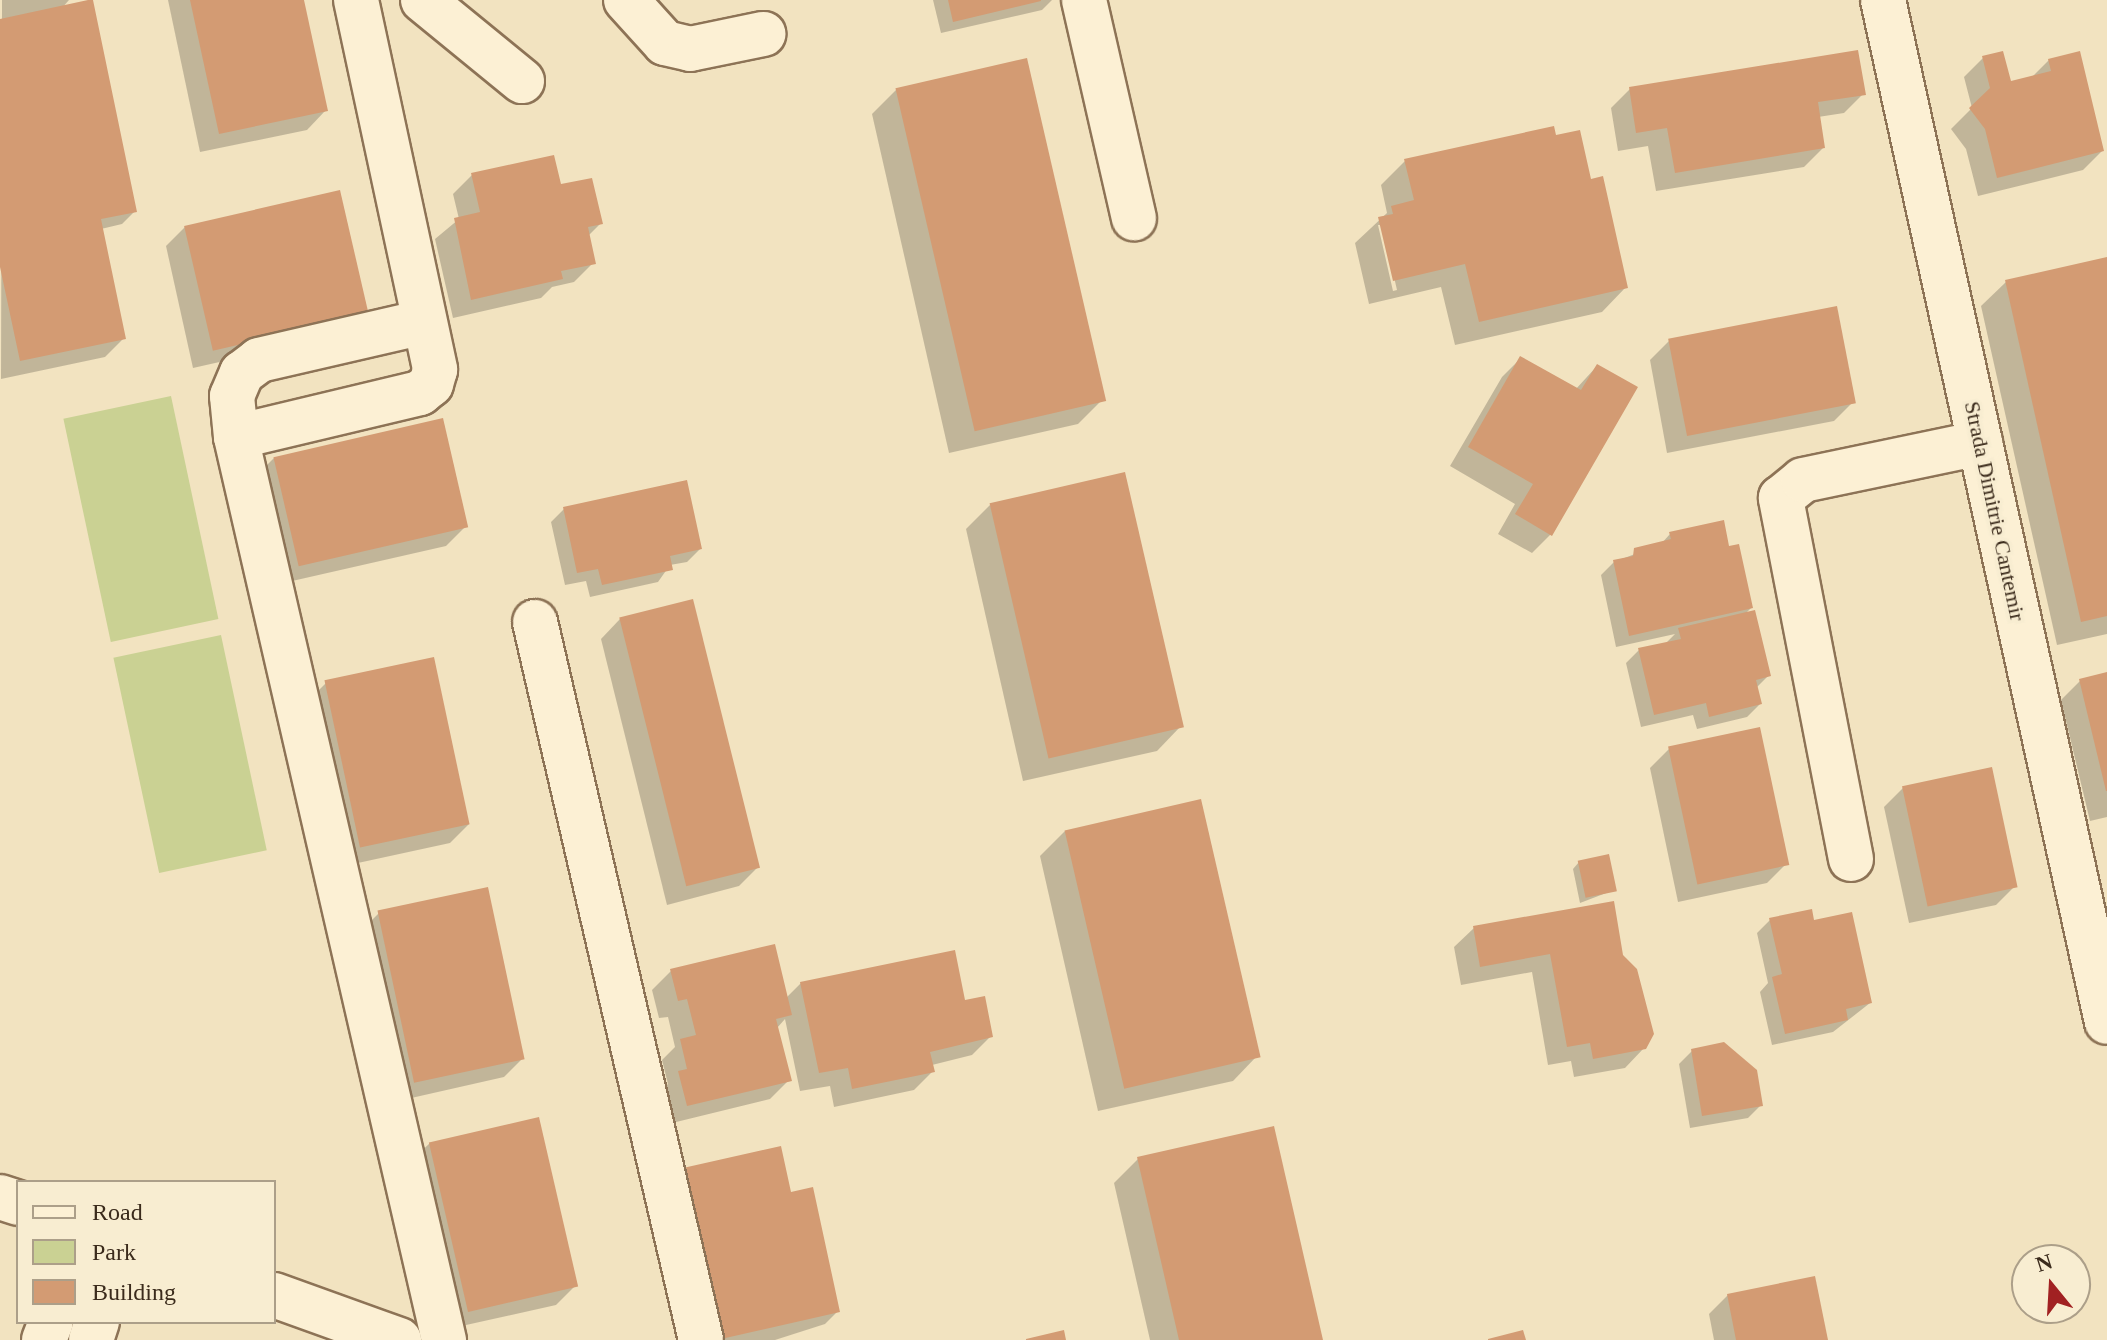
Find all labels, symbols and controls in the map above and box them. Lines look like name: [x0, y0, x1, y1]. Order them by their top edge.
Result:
street label: Strada Dimitrie Cantemir: [1959, 399, 2031, 623]
legend: [16, 1180, 276, 1324]
text: Road: [92, 1199, 143, 1225]
text: Park: [92, 1239, 136, 1265]
north arrow: [2011, 1244, 2091, 1324]
text: N: [2033, 1248, 2055, 1277]
text: Building: [92, 1279, 176, 1305]

